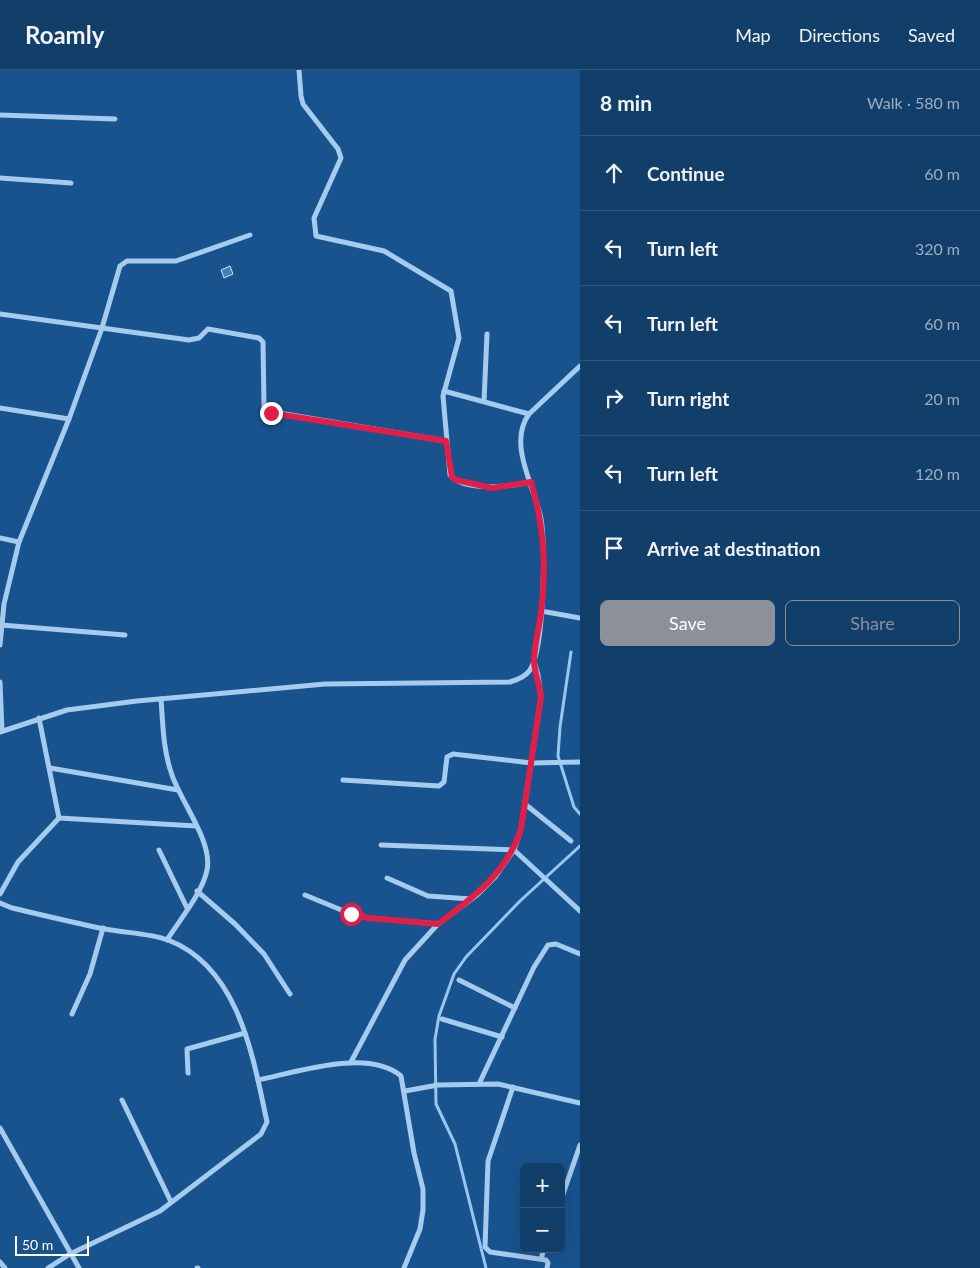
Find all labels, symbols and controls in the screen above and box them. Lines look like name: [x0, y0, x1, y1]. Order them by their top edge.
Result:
text: Roamly: [25, 20, 104, 49]
text: Map: [735, 24, 771, 46]
text: Directions: [799, 24, 880, 46]
text: Saved: [908, 24, 955, 46]
text: 8 min: [600, 90, 652, 115]
text: Walk · 580 m: [867, 93, 960, 112]
icon: ahead: [600, 159, 628, 187]
text: Continue: [647, 162, 725, 185]
text: 60 m: [924, 164, 960, 183]
icon: left: [600, 234, 628, 262]
text: Turn left: [647, 237, 718, 260]
text: 320 m: [915, 239, 960, 258]
icon: left: [600, 309, 628, 337]
text: Turn left: [647, 312, 718, 335]
text: 60 m: [924, 314, 960, 333]
icon: right: [600, 384, 628, 412]
text: Turn right: [647, 387, 729, 410]
text: 20 m: [924, 389, 960, 408]
route end: [260, 402, 283, 425]
icon: left: [600, 459, 628, 487]
text: Turn left: [647, 462, 718, 485]
text: 120 m: [915, 464, 960, 483]
icon: arrive: [600, 534, 628, 562]
text: Arrive at destination: [647, 537, 820, 560]
button: Save: [600, 600, 775, 646]
button: Share: [785, 600, 960, 646]
route start: [340, 903, 363, 926]
map controls: [520, 1163, 565, 1253]
button: +: [520, 1163, 565, 1208]
button: −: [520, 1208, 565, 1253]
scale bar: [15, 1233, 89, 1256]
text: 50 m: [22, 1236, 53, 1253]

